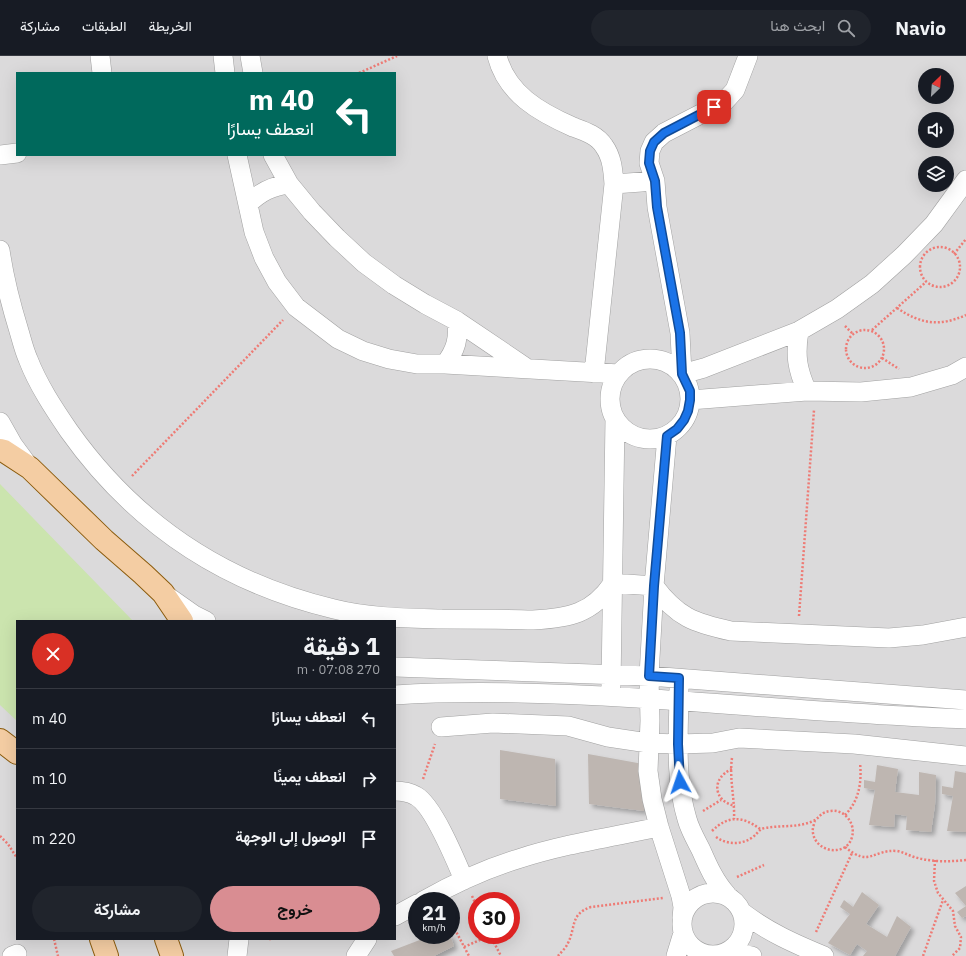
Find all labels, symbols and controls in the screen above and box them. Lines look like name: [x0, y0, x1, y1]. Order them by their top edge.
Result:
search box: [591, 10, 871, 46]
text: ابحث هنا: [770, 16, 825, 35]
text: Navio: [895, 16, 946, 40]
text: مشاركة: [20, 17, 60, 35]
text: الطبقات: [82, 17, 126, 35]
text: الخريطة: [148, 17, 192, 35]
icon: search: [835, 17, 857, 39]
north arrow: [918, 68, 954, 104]
map controls: [918, 68, 954, 192]
text: 40 m: [249, 81, 314, 118]
icon: left: [328, 88, 380, 140]
pin: [697, 90, 731, 124]
icon: arrive: [703, 96, 725, 118]
button: sound: [918, 112, 954, 148]
text: انعطف يسارًا: [227, 117, 314, 140]
button: layers: [918, 156, 954, 192]
text: 1 دقيقة: [303, 630, 380, 662]
button: close: [32, 633, 74, 675]
text: 270 m · 07:08: [297, 661, 380, 678]
text: انعطف يسارًا: [271, 707, 346, 726]
icon: left: [358, 708, 380, 730]
text: 40 m: [32, 709, 67, 728]
position arrow: [659, 761, 701, 803]
text: انعطف يمينًا: [273, 767, 346, 786]
icon: right: [358, 768, 380, 790]
text: 10 m: [32, 769, 67, 788]
text: الوصول إلى الوجهة: [235, 827, 346, 846]
icon: arrive: [358, 828, 380, 850]
text: 220 m: [32, 829, 76, 848]
button: مشاركة: [32, 886, 202, 932]
button: خروج: [210, 886, 380, 932]
speed limit sign: 30: [468, 892, 520, 944]
text: 21: [422, 899, 446, 926]
text: km/h: [422, 921, 446, 934]

